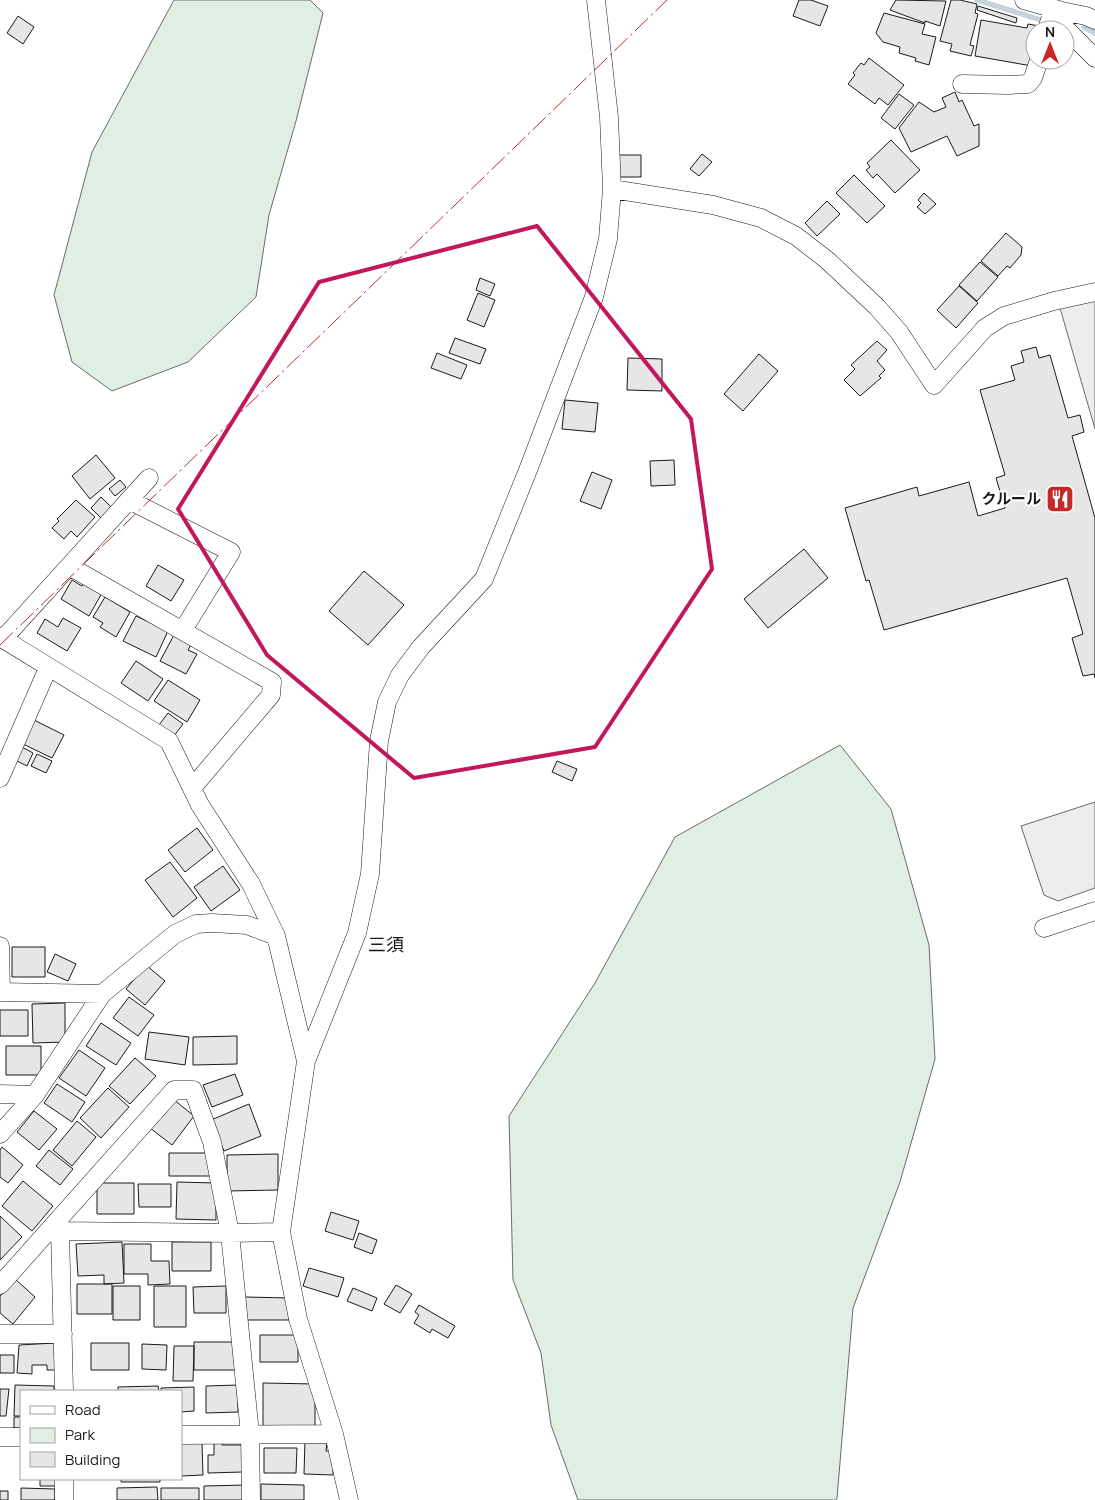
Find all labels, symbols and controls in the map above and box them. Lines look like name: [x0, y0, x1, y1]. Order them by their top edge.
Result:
north arrow: [1025, 20, 1075, 70]
text: N: [1045, 22, 1055, 41]
restaurant icon: クルール: [1045, 484, 1075, 514]
place label: クルール: [981, 488, 1041, 509]
district label: 三須: [368, 932, 404, 956]
legend: [20, 1390, 182, 1480]
text: Road: [65, 1399, 101, 1420]
text: Park: [65, 1424, 95, 1445]
text: Building: [65, 1449, 120, 1470]

